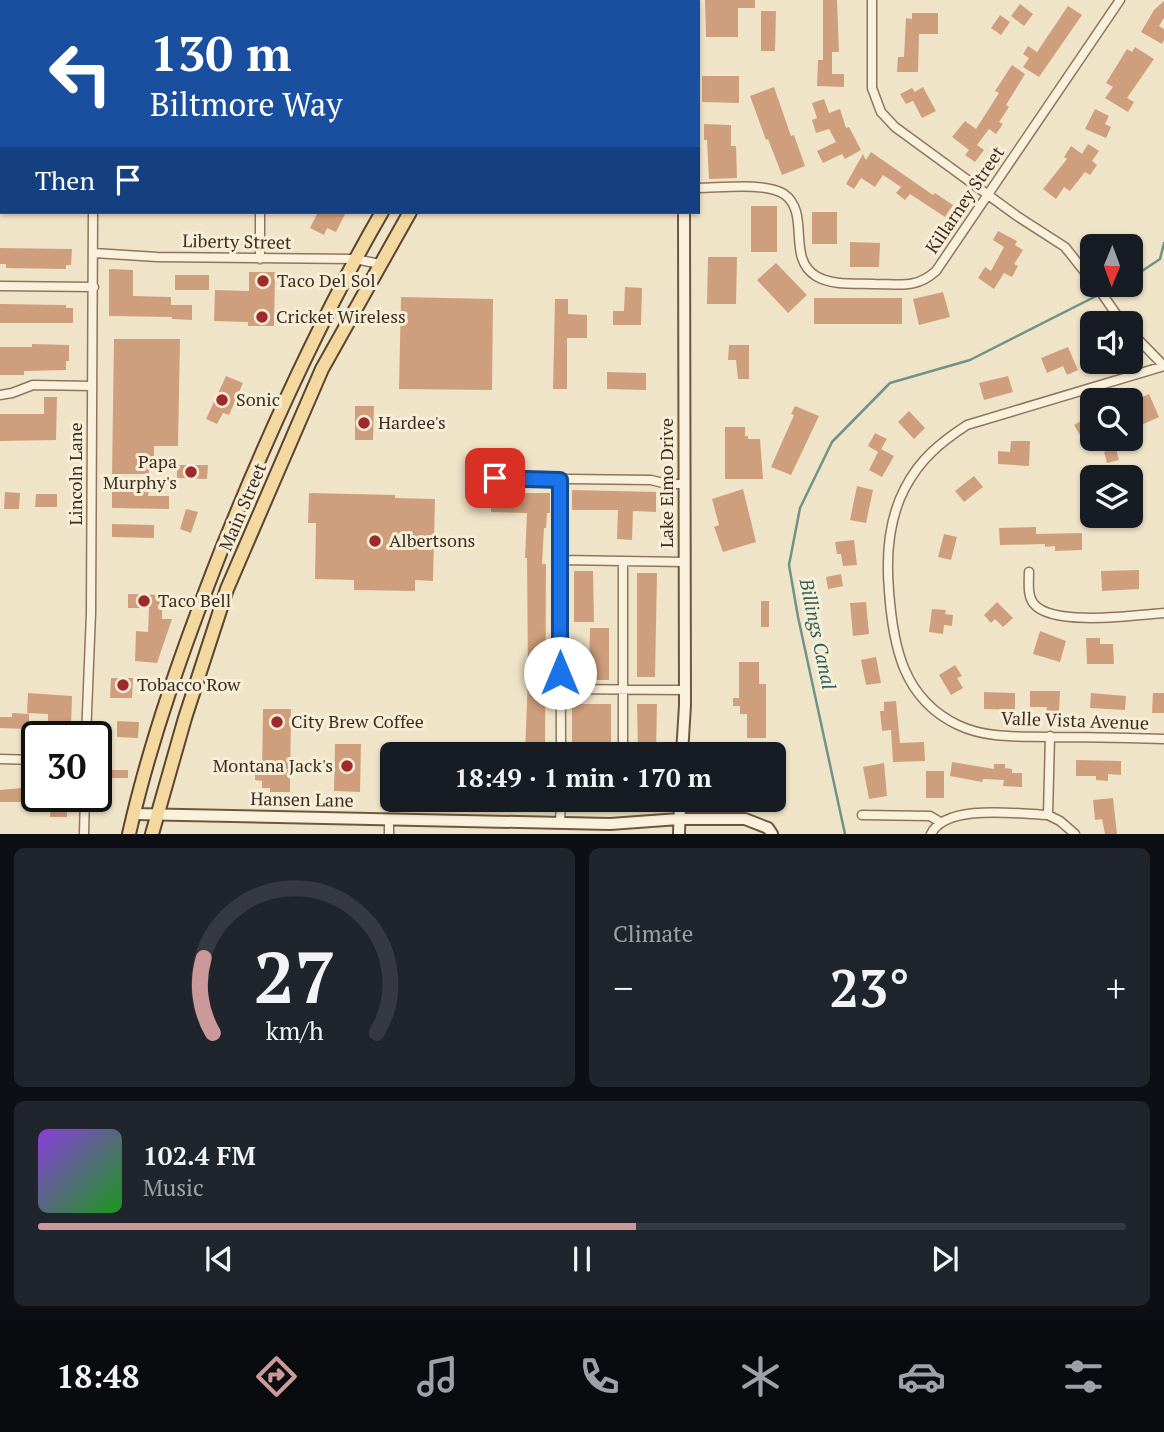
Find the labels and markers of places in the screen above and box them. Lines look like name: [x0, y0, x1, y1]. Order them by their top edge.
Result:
place label: Taco Del Sol: [277, 268, 376, 292]
marker: Taco Del Sol: [255, 273, 271, 289]
place label: Cricket Wireless: [276, 304, 406, 328]
marker: Cricket Wireless: [254, 309, 270, 325]
place label: Sonic: [236, 387, 280, 411]
marker: Sonic: [214, 392, 230, 408]
place label: Hardee's: [378, 410, 446, 434]
marker: Hardee's: [356, 415, 372, 431]
pin: [465, 448, 525, 508]
place label: Papa Murphy's: [103, 449, 177, 494]
marker: Papa Murphy's: [183, 464, 199, 480]
place label: Albertsons: [389, 528, 475, 552]
marker: Albertsons: [367, 533, 383, 549]
place label: Taco Bell: [158, 588, 231, 612]
marker: Taco Bell: [136, 593, 152, 609]
place label: Tobacco Row: [137, 672, 241, 696]
marker: Tobacco Row: [115, 677, 131, 693]
place label: City Brew Coffee: [291, 709, 424, 733]
marker: City Brew Coffee: [269, 714, 285, 730]
place label: Montana Jack's: [213, 753, 333, 777]
marker: Montana Jack's: [339, 758, 355, 774]

